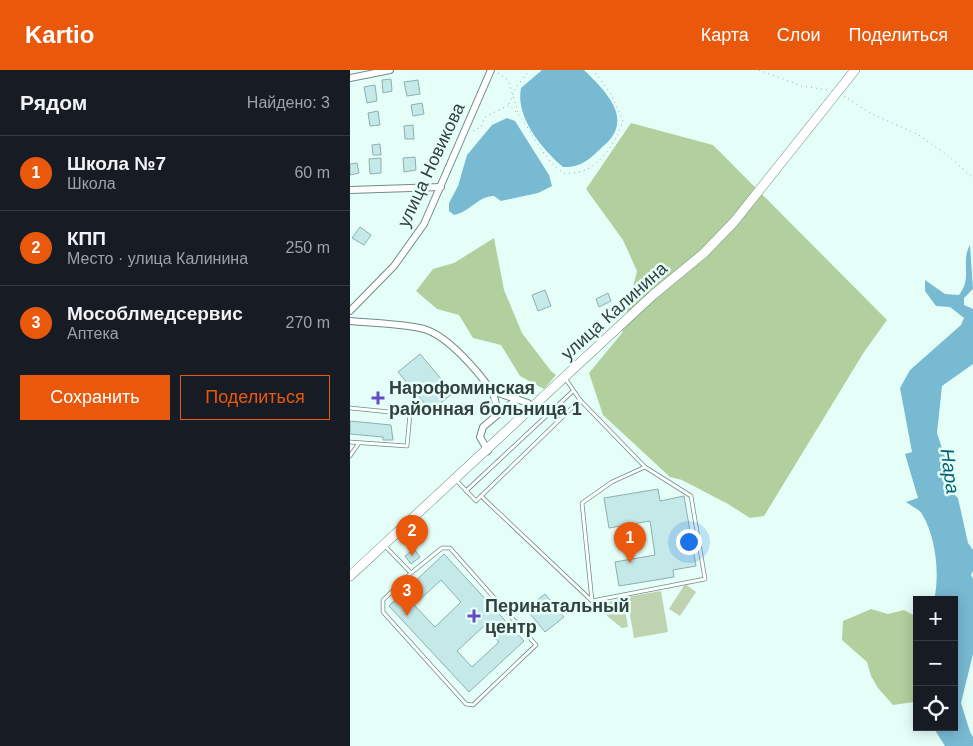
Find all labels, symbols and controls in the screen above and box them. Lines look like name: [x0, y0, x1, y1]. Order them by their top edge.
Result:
text: Kartio: [25, 21, 94, 48]
text: Карта: [701, 25, 749, 45]
text: Слои: [777, 25, 821, 45]
text: Поделиться: [849, 25, 948, 45]
text: Рядом: [20, 91, 87, 114]
text: Найдено: 3: [247, 94, 330, 111]
street label: улица Новикова: [393, 99, 469, 230]
text: Школа №7: [67, 153, 166, 174]
text: 1: [32, 164, 40, 181]
text: 60 m: [294, 164, 330, 181]
text: Школа: [67, 175, 116, 192]
text: КПП: [67, 228, 106, 249]
text: 2: [32, 239, 40, 256]
text: 250 m: [286, 239, 330, 256]
text: Место · улица Калинина: [67, 250, 248, 267]
street label: улица Калинина: [557, 258, 672, 364]
text: Мособлмедсервис: [67, 303, 243, 324]
text: 3: [32, 314, 40, 331]
text: 270 m: [286, 314, 330, 331]
text: Аптека: [67, 325, 119, 342]
button: Сохранить: [20, 375, 170, 420]
button: Поделиться: [180, 375, 330, 420]
place label: Нарофоминская районная больница 1: [389, 378, 582, 419]
marker: Нарофоминская районная больница 1: [371, 391, 385, 405]
water label: Нара: [936, 447, 964, 495]
pin: 2: [396, 515, 428, 556]
pin: 1: [614, 522, 646, 563]
your location: [676, 529, 702, 555]
pin: 3: [391, 575, 423, 616]
place label: Перинатальный центр: [485, 596, 630, 637]
map controls: [913, 596, 958, 731]
button: +: [913, 596, 958, 641]
marker: Перинатальный центр: [467, 609, 481, 623]
button: −: [913, 641, 958, 686]
button: locate: [913, 686, 958, 731]

